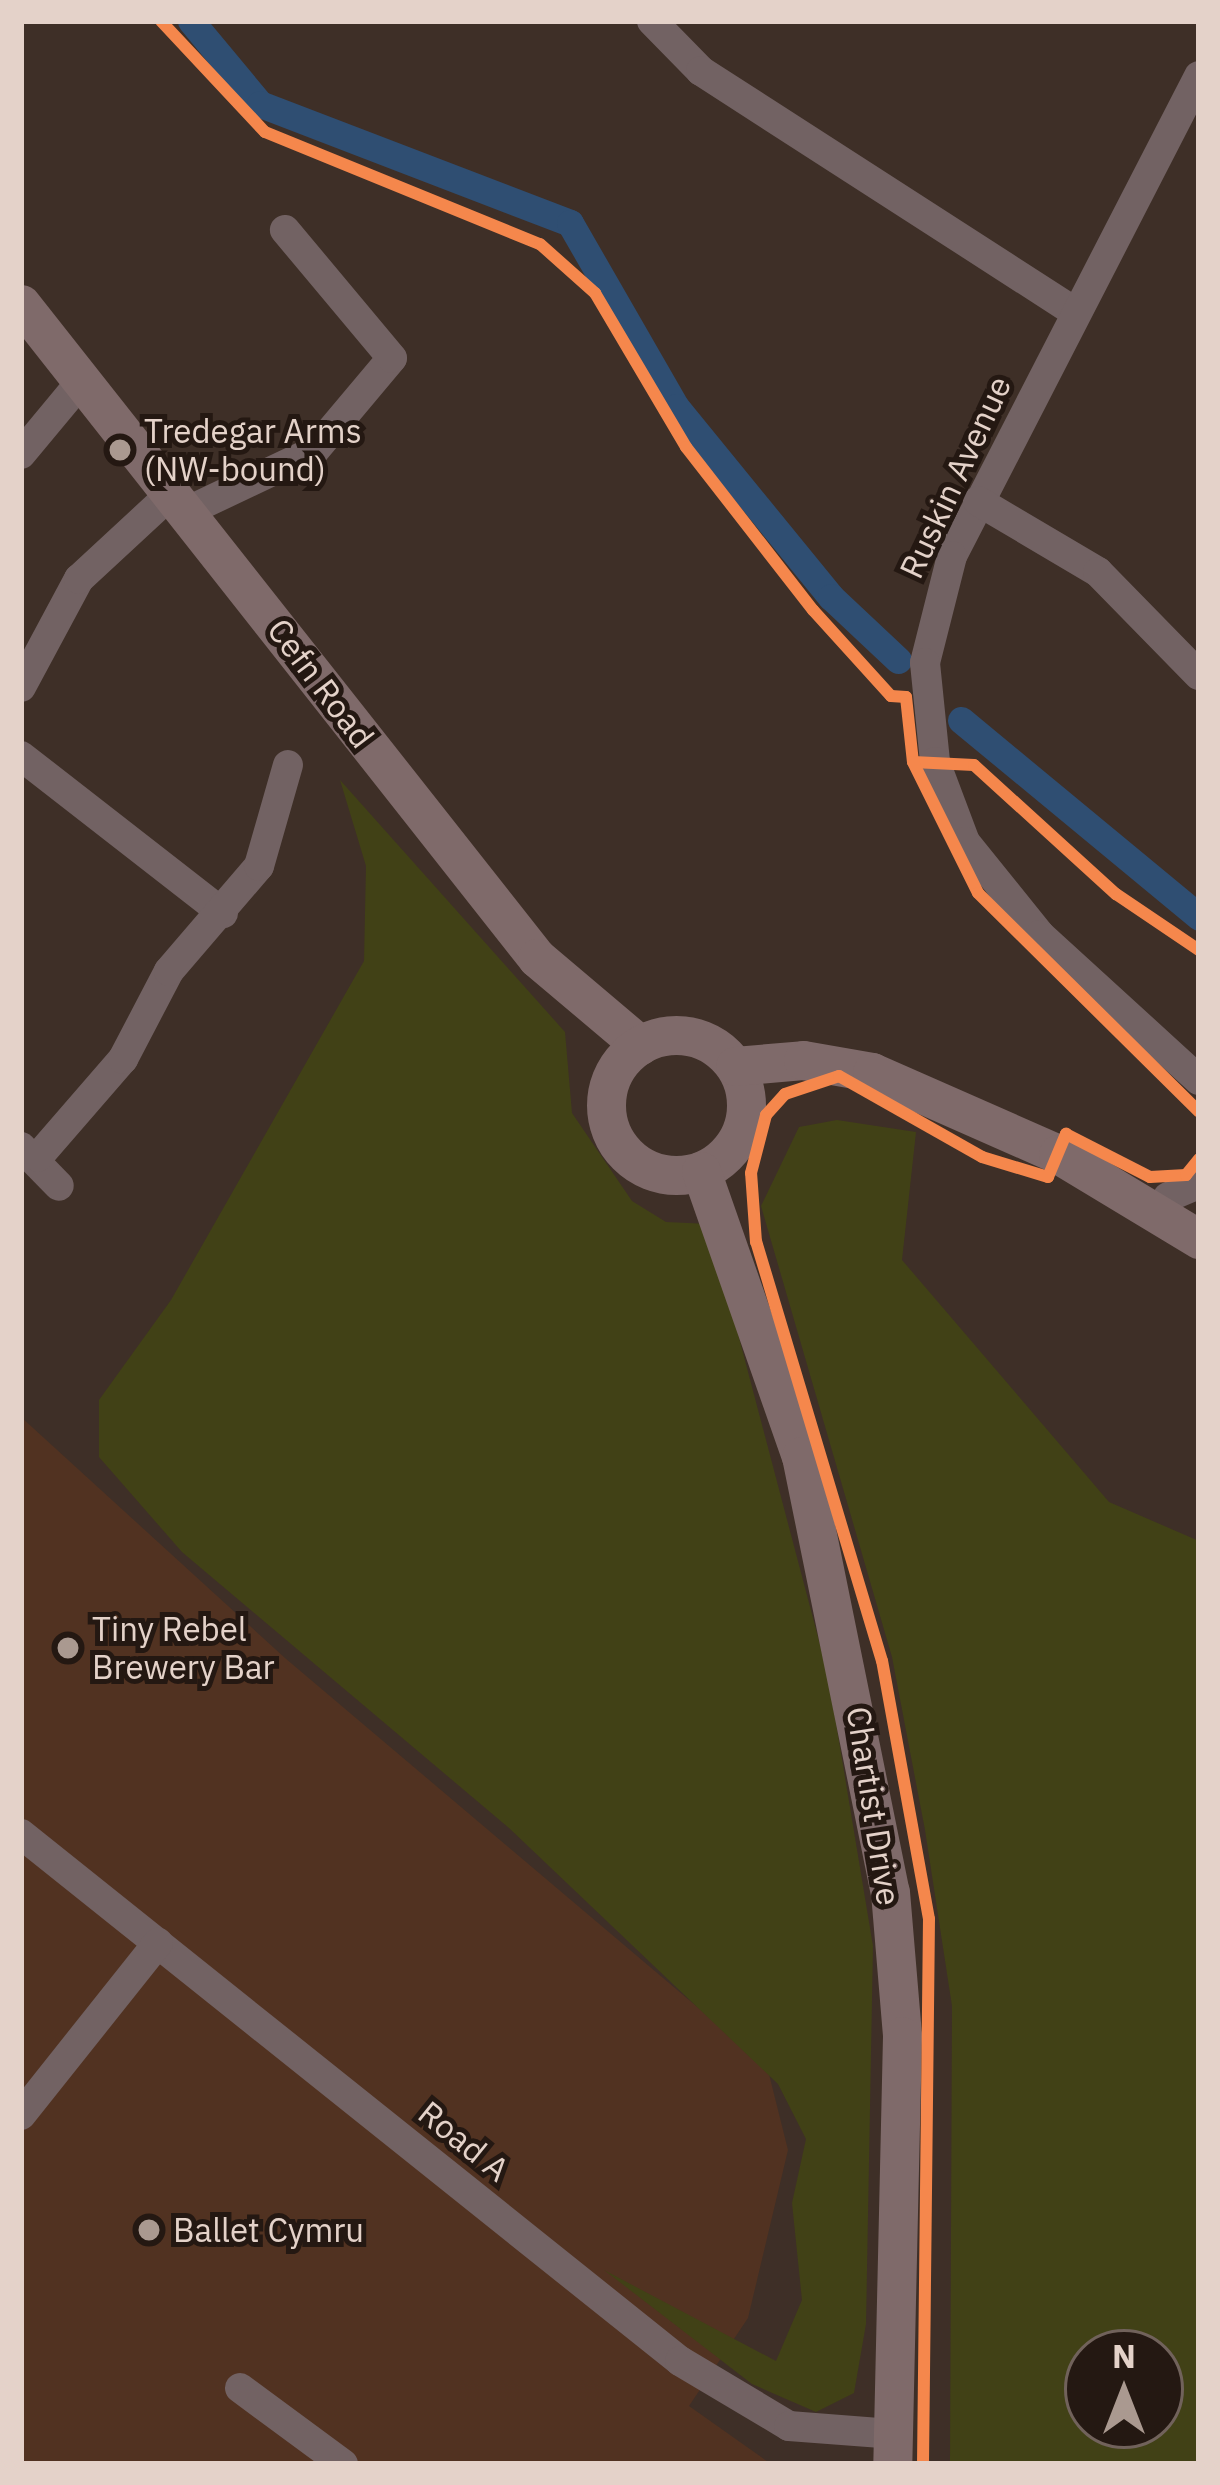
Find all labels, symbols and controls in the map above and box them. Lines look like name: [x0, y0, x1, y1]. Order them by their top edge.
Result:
street label: Ruskin Avenue: [891, 370, 1019, 584]
place label: Tredegar Arms (NW-bound): [144, 411, 362, 489]
marker: Tredegar Arms (NW-bound): [107, 437, 133, 463]
street label: Cefn Road: [260, 611, 382, 755]
place label: Tiny Rebel Brewery Bar: [92, 1609, 275, 1687]
marker: Tiny Rebel Brewery Bar: [55, 1635, 81, 1661]
street label: Chartist Drive: [839, 1704, 909, 1908]
street label: Road A: [411, 2093, 517, 2189]
place label: Ballet Cymru: [173, 2210, 364, 2250]
marker: Ballet Cymru: [136, 2217, 162, 2243]
north arrow: [1064, 2329, 1184, 2449]
text: N: [1112, 2334, 1136, 2377]

